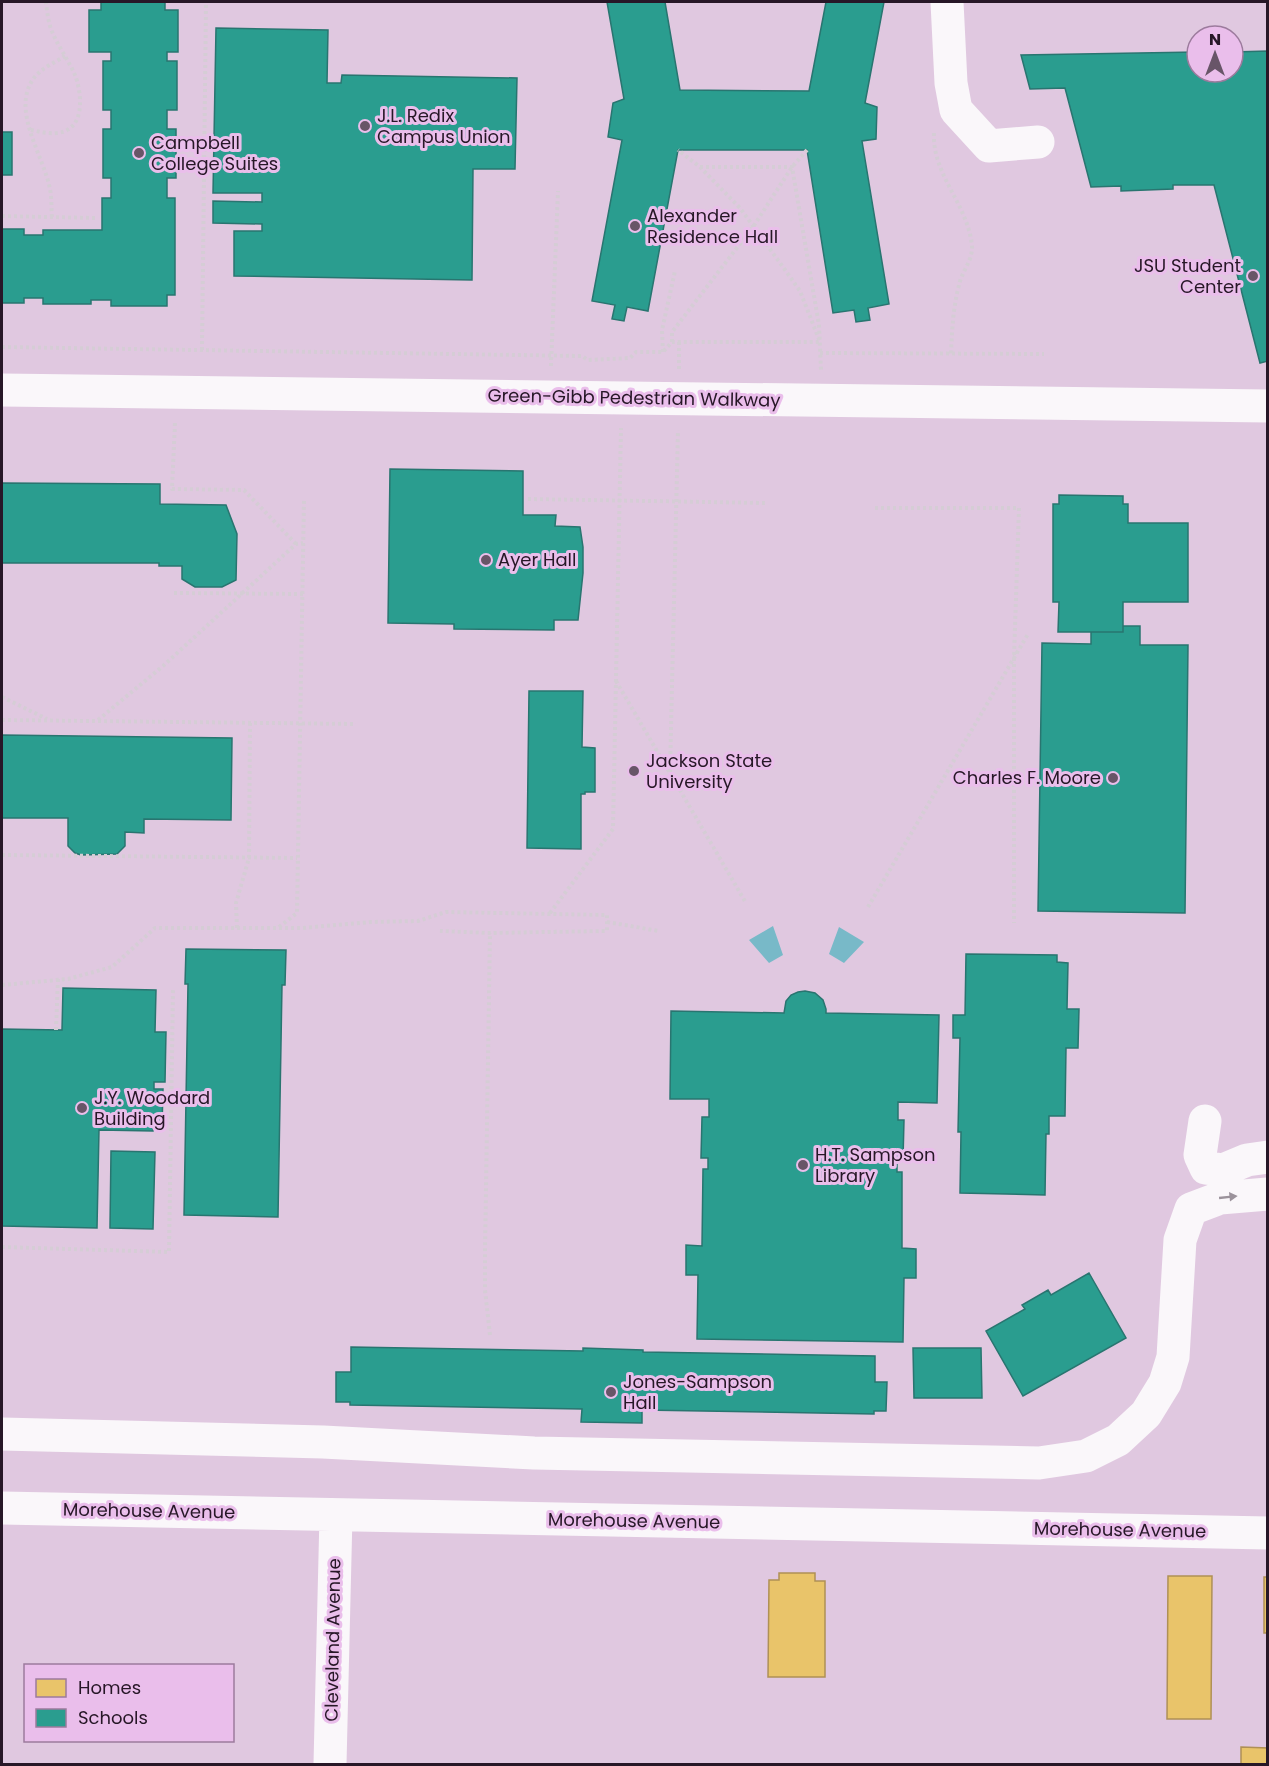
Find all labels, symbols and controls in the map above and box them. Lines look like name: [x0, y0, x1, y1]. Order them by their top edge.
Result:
north arrow: [1185, 24, 1245, 84]
text: N: [1209, 28, 1221, 51]
place label: J.L. Redix Campus Union: [377, 103, 511, 149]
marker: J.L. Redix Campus Union: [358, 119, 372, 133]
place label: Campbell College Suites: [151, 130, 278, 176]
marker: Campbell College Suites: [132, 146, 146, 160]
place label: Alexander Residence Hall: [647, 203, 778, 249]
marker: Alexander Residence Hall: [628, 219, 642, 233]
place label: JSU Student Center: [1134, 253, 1241, 299]
marker: JSU Student Center: [1246, 269, 1260, 283]
street label: Green-Gibb Pedestrian Walkway: [487, 382, 781, 413]
place label: Ayer Hall: [498, 547, 576, 572]
marker: Ayer Hall: [479, 553, 493, 567]
place label: Jackson State University: [646, 748, 772, 794]
marker: Jackson State University: [627, 764, 641, 778]
place label: Charles F. Moore: [953, 765, 1101, 790]
marker: Charles F. Moore: [1106, 771, 1120, 785]
place label: J.Y. Woodard Building: [94, 1085, 210, 1131]
marker: J.Y. Woodard Building: [75, 1101, 89, 1115]
place label: H.T. Sampson Library: [815, 1142, 935, 1188]
marker: H.T. Sampson Library: [796, 1158, 810, 1172]
one-way arrow: [1219, 1192, 1238, 1202]
place label: Jones-Sampson Hall: [623, 1369, 772, 1415]
marker: Jones-Sampson Hall: [604, 1385, 618, 1399]
street label: Morehouse Avenue: [63, 1496, 235, 1525]
street label: Morehouse Avenue: [548, 1506, 720, 1535]
street label: Morehouse Avenue: [1034, 1515, 1206, 1544]
street label: Cleveland Avenue: [319, 1558, 346, 1722]
legend: [24, 1664, 234, 1742]
text: Homes: [78, 1675, 141, 1700]
text: Schools: [78, 1705, 148, 1730]

